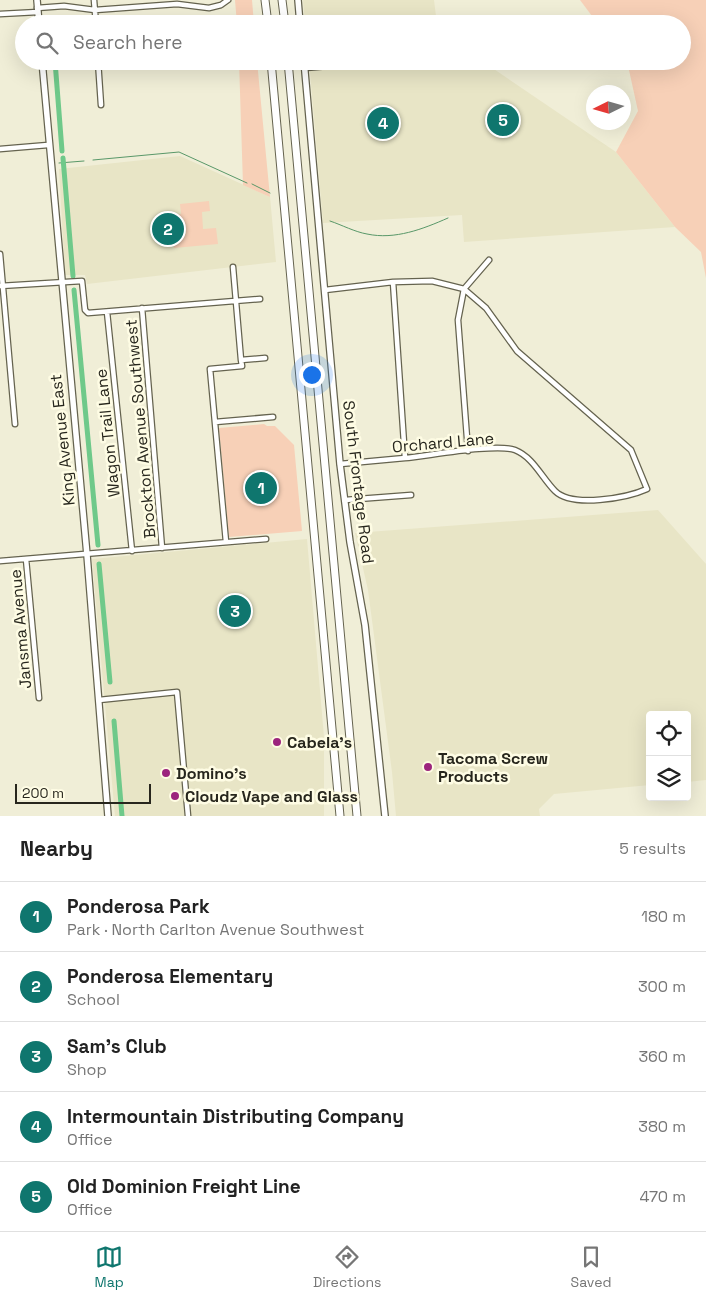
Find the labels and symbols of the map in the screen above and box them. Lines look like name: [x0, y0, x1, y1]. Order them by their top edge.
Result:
north arrow: [586, 85, 631, 130]
pin: 5: [487, 101, 519, 139]
pin: 4: [367, 104, 399, 142]
pin: 2: [152, 210, 184, 248]
street label: Brockton Avenue Southwest: [120, 318, 161, 539]
your location: [299, 362, 325, 388]
street label: Wagon Trail Lane: [90, 368, 125, 498]
street label: King Avenue East: [45, 373, 80, 507]
street label: South Frontage Road: [338, 399, 379, 565]
street label: Orchard Lane: [391, 428, 495, 457]
pin: 1: [245, 469, 277, 507]
street label: Jansma Avenue: [5, 568, 36, 690]
pin: 3: [219, 592, 251, 630]
place label: Cabela's: [287, 732, 352, 753]
marker: Cabela's: [271, 736, 283, 748]
place label: Tacoma Screw Products: [438, 748, 548, 787]
marker: Tacoma Screw Products: [422, 761, 434, 773]
place label: Domino's: [176, 763, 247, 784]
marker: Domino's: [160, 767, 172, 779]
scale bar: [15, 781, 151, 804]
place label: Cloudz Vape and Glass: [185, 786, 358, 807]
marker: Cloudz Vape and Glass: [169, 790, 181, 802]

